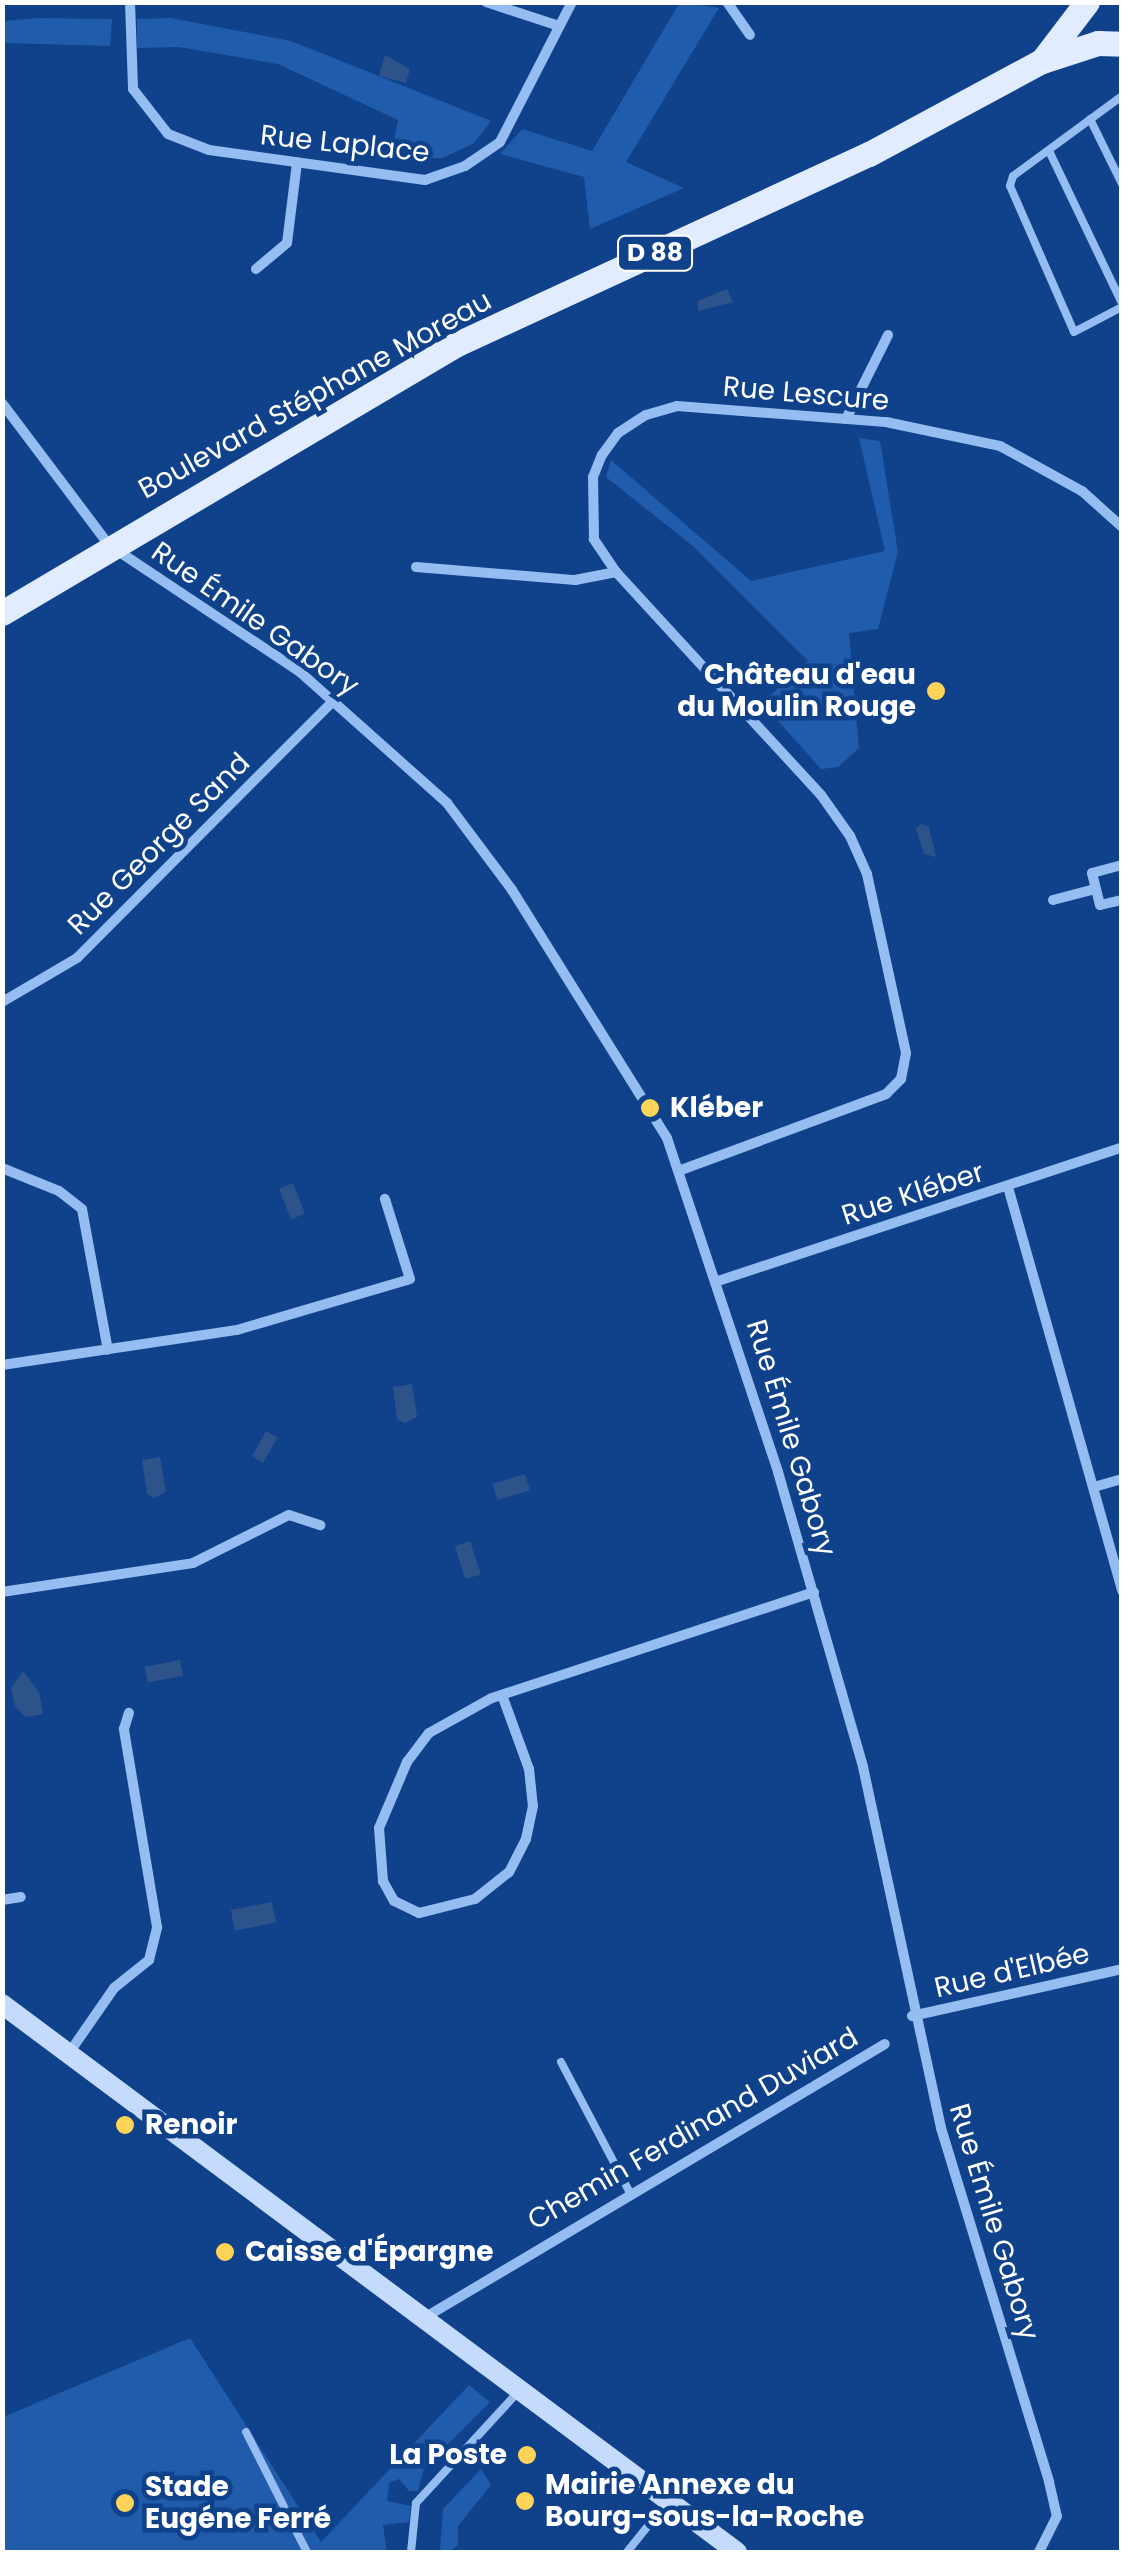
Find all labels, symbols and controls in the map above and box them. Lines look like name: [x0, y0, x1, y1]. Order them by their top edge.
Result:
street label: Rue Laplace: [259, 118, 431, 170]
road number: D 88: [615, 233, 695, 273]
street label: Boulevard Stéphane Moreau: [133, 284, 497, 506]
street label: Rue Lescure: [722, 370, 890, 418]
street label: Rue Émile Gabory: [145, 535, 365, 703]
place label: Château d'eau du Moulin Rouge: [677, 658, 916, 724]
marker: Château d'eau du Moulin Rouge: [925, 680, 947, 702]
street label: Rue George Sand: [61, 746, 257, 942]
place label: Kléber: [670, 1091, 763, 1125]
marker: Kléber: [639, 1097, 661, 1119]
street label: Rue Kléber: [838, 1155, 988, 1233]
street label: Rue Émile Gabory: [739, 1316, 843, 1560]
street label: Rue d'Elbée: [931, 1937, 1093, 2005]
street label: Chemin Ferdinand Duviard: [522, 2021, 864, 2237]
street label: Rue Émile Gabory: [942, 2100, 1046, 2344]
place label: Renoir: [145, 2108, 237, 2142]
marker: Renoir: [114, 2114, 136, 2136]
place label: Caisse d'Épargne: [245, 2235, 494, 2269]
marker: Caisse d'Épargne: [214, 2241, 236, 2263]
place label: La Poste: [389, 2438, 507, 2472]
marker: La Poste: [516, 2444, 538, 2466]
place label: Mairie Annexe du Bourg-sous-la-Roche: [545, 2468, 864, 2534]
place label: Stade Eugéne Ferré: [145, 2470, 331, 2536]
marker: Mairie Annexe du Bourg-sous-la-Roche: [514, 2490, 536, 2512]
marker: Stade Eugéne Ferré: [114, 2492, 136, 2514]

